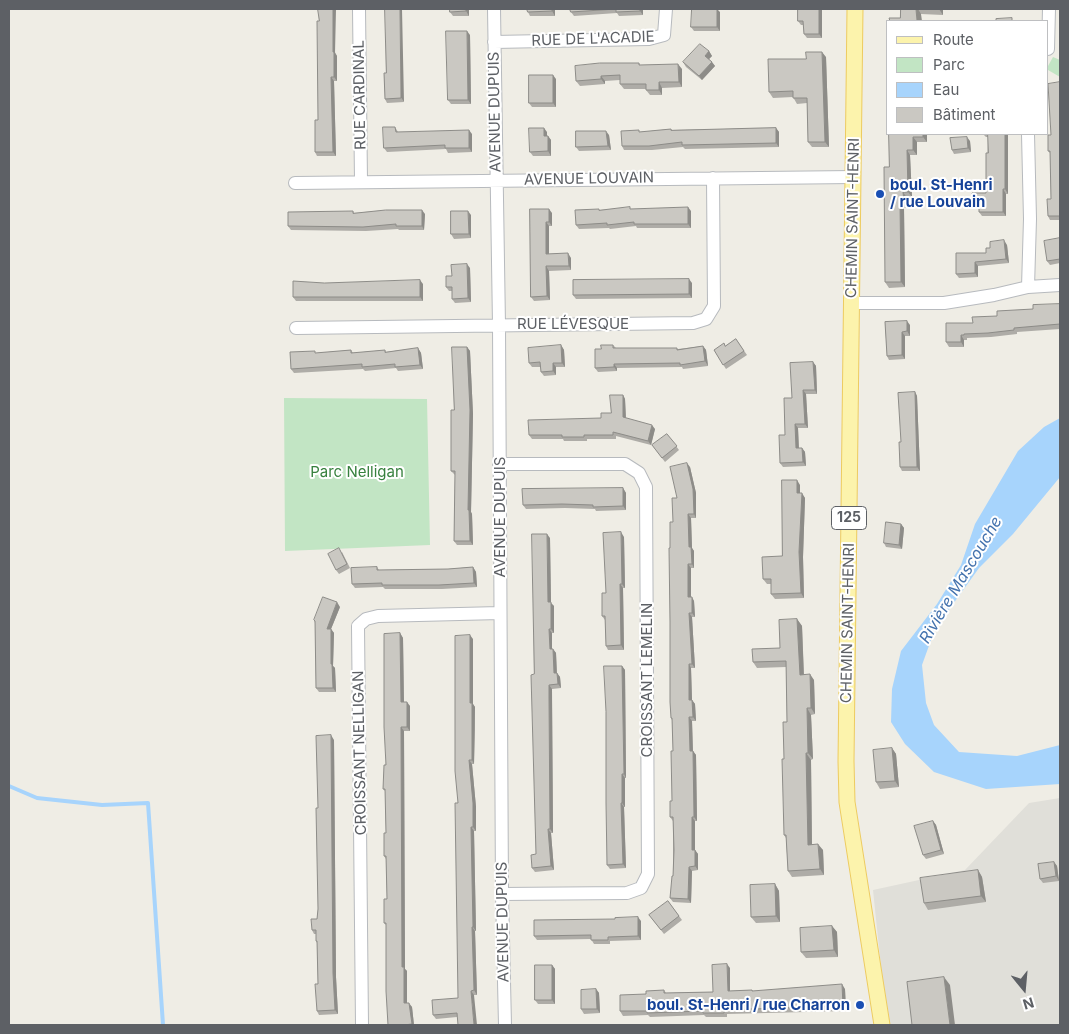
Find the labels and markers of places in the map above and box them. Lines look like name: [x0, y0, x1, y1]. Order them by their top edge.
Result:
place label: boul. St-Henri / rue Louvain: [890, 176, 992, 211]
marker: boul. St-Henri / rue Louvain: [874, 188, 886, 200]
place label: boul. St-Henri / rue Charron: [647, 996, 850, 1014]
marker: boul. St-Henri / rue Charron: [854, 999, 866, 1011]

